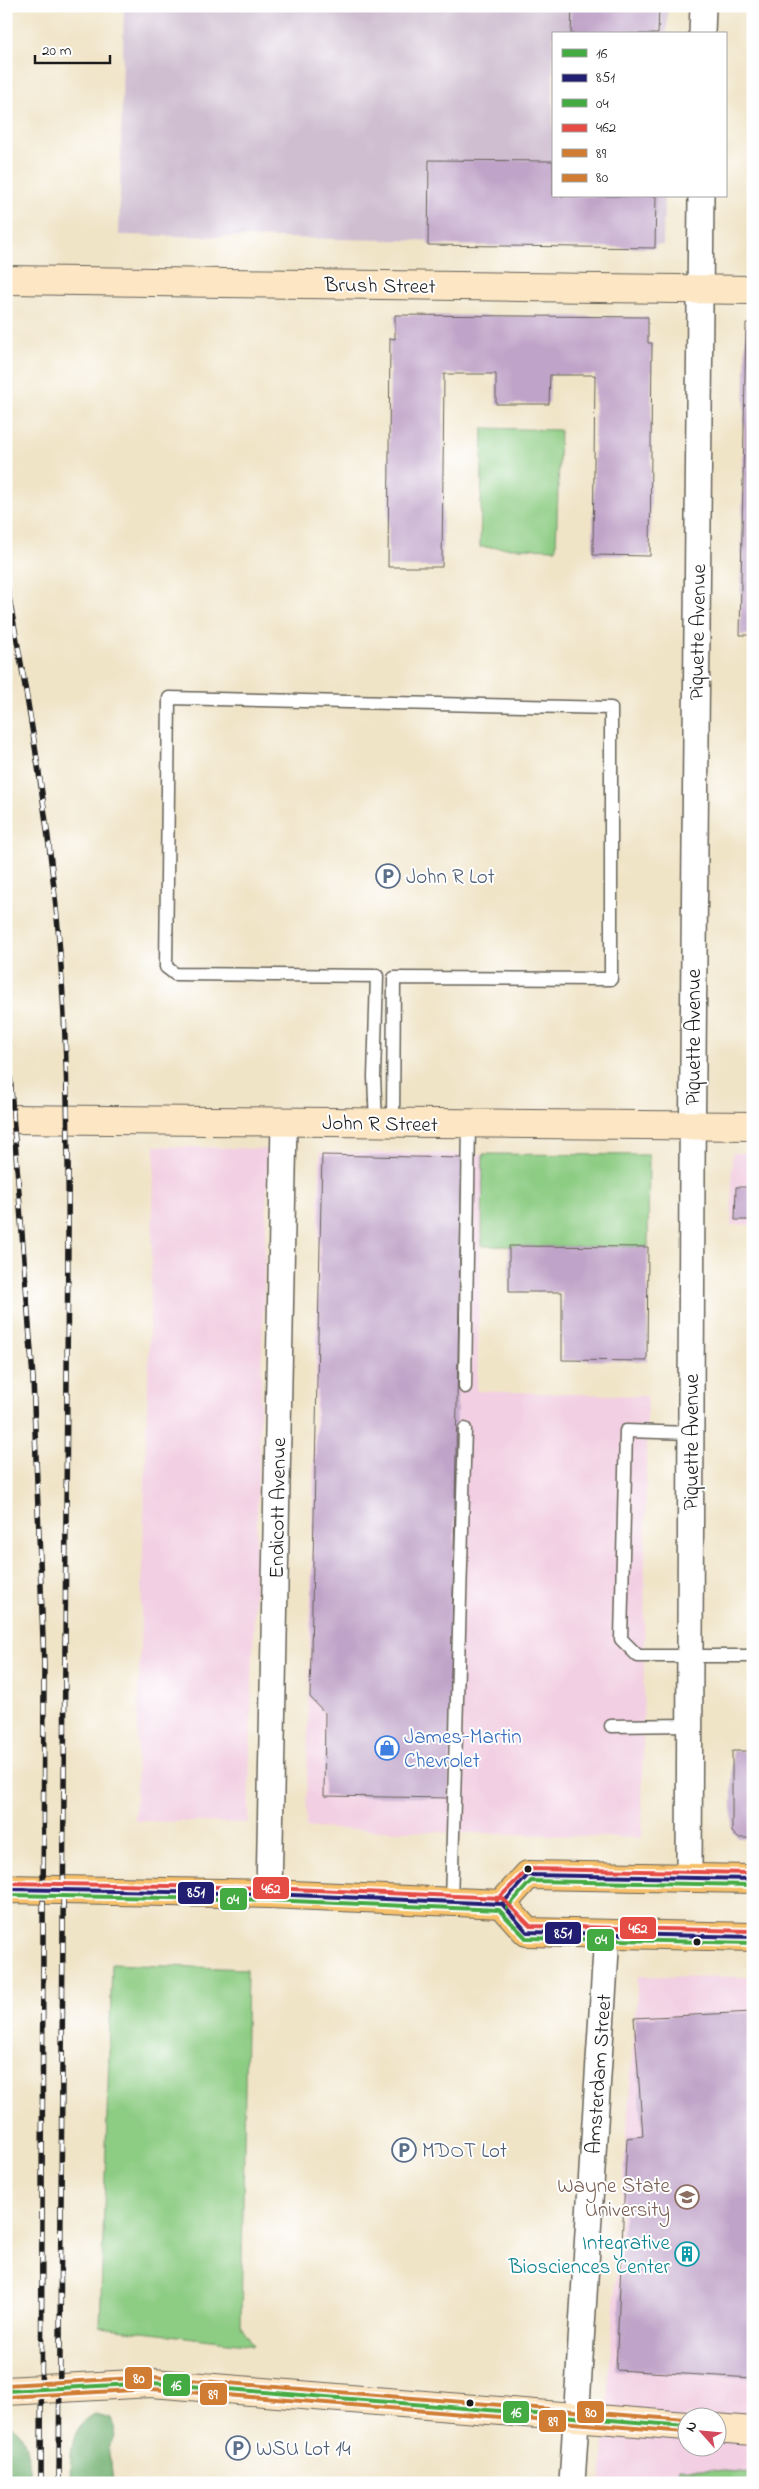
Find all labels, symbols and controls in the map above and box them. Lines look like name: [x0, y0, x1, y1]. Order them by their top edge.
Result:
scale bar: [35, 32, 110, 64]
legend: [552, 32, 726, 198]
text: 20 m: [42, 40, 72, 62]
text: 16: [596, 43, 608, 65]
text: 851: [596, 67, 615, 89]
text: 04: [596, 93, 609, 115]
text: 462: [596, 117, 617, 139]
text: 89: [596, 143, 607, 165]
text: 80: [596, 167, 609, 189]
street label: Brush Street: [323, 271, 436, 303]
street label: Piquette Avenue: [683, 563, 715, 700]
parking icon: John R Lot: [375, 863, 401, 889]
place label: John R Lot: [406, 863, 495, 893]
street label: Piquette Avenue: [680, 968, 710, 1105]
street label: John R Street: [322, 1109, 438, 1141]
street label: Piquette Avenue: [678, 1373, 708, 1510]
street label: Endicott Avenue: [263, 1437, 295, 1579]
place label: James-Martin Chevrolet: [404, 1723, 522, 1777]
shop icon: James-Martin Chevrolet: [374, 1735, 400, 1761]
unlabelled marker: [523, 1864, 533, 1874]
line badge: 462: [252, 1876, 290, 1900]
text: 462: [261, 1879, 280, 1900]
line badge: 851: [177, 1881, 215, 1905]
text: 851: [186, 1883, 205, 1904]
line badge: 04: [219, 1887, 248, 1911]
text: 04: [226, 1890, 239, 1911]
line badge: 462: [619, 1916, 657, 1940]
text: 462: [628, 1919, 647, 1940]
line badge: 851: [544, 1921, 582, 1945]
text: 851: [553, 1924, 572, 1945]
line badge: 04: [586, 1928, 615, 1952]
text: 04: [594, 1930, 607, 1951]
unlabelled marker: [692, 1937, 702, 1947]
street label: Amsterdam Street: [579, 1993, 621, 2155]
parking icon: MDOT Lot: [391, 2137, 417, 2163]
place label: MDOT Lot: [422, 2137, 507, 2167]
place label: Wayne State University: [557, 2172, 671, 2228]
school or university icon: Wayne State University: [674, 2184, 700, 2210]
place label: Integrative Biosciences Center: [508, 2229, 671, 2283]
building icon: Integrative Biosciences Center: [674, 2241, 700, 2267]
line badge: 80: [124, 2366, 153, 2390]
text: 80: [132, 2369, 145, 2390]
line badge: 16: [162, 2373, 191, 2397]
text: 16: [171, 2376, 182, 2397]
line badge: 89: [199, 2382, 228, 2406]
text: 89: [207, 2385, 219, 2406]
unlabelled marker: [465, 2398, 475, 2408]
line badge: 16: [502, 2400, 530, 2424]
line badge: 80: [576, 2400, 605, 2424]
text: 16: [511, 2403, 522, 2424]
text: 80: [584, 2403, 597, 2424]
north arrow: [676, 2406, 726, 2456]
line badge: 89: [538, 2409, 567, 2433]
text: 89: [547, 2412, 559, 2433]
text: N: [680, 2418, 703, 2436]
parking icon: WSU Lot 14: [225, 2435, 251, 2461]
place label: WSU Lot 14: [256, 2435, 351, 2465]

